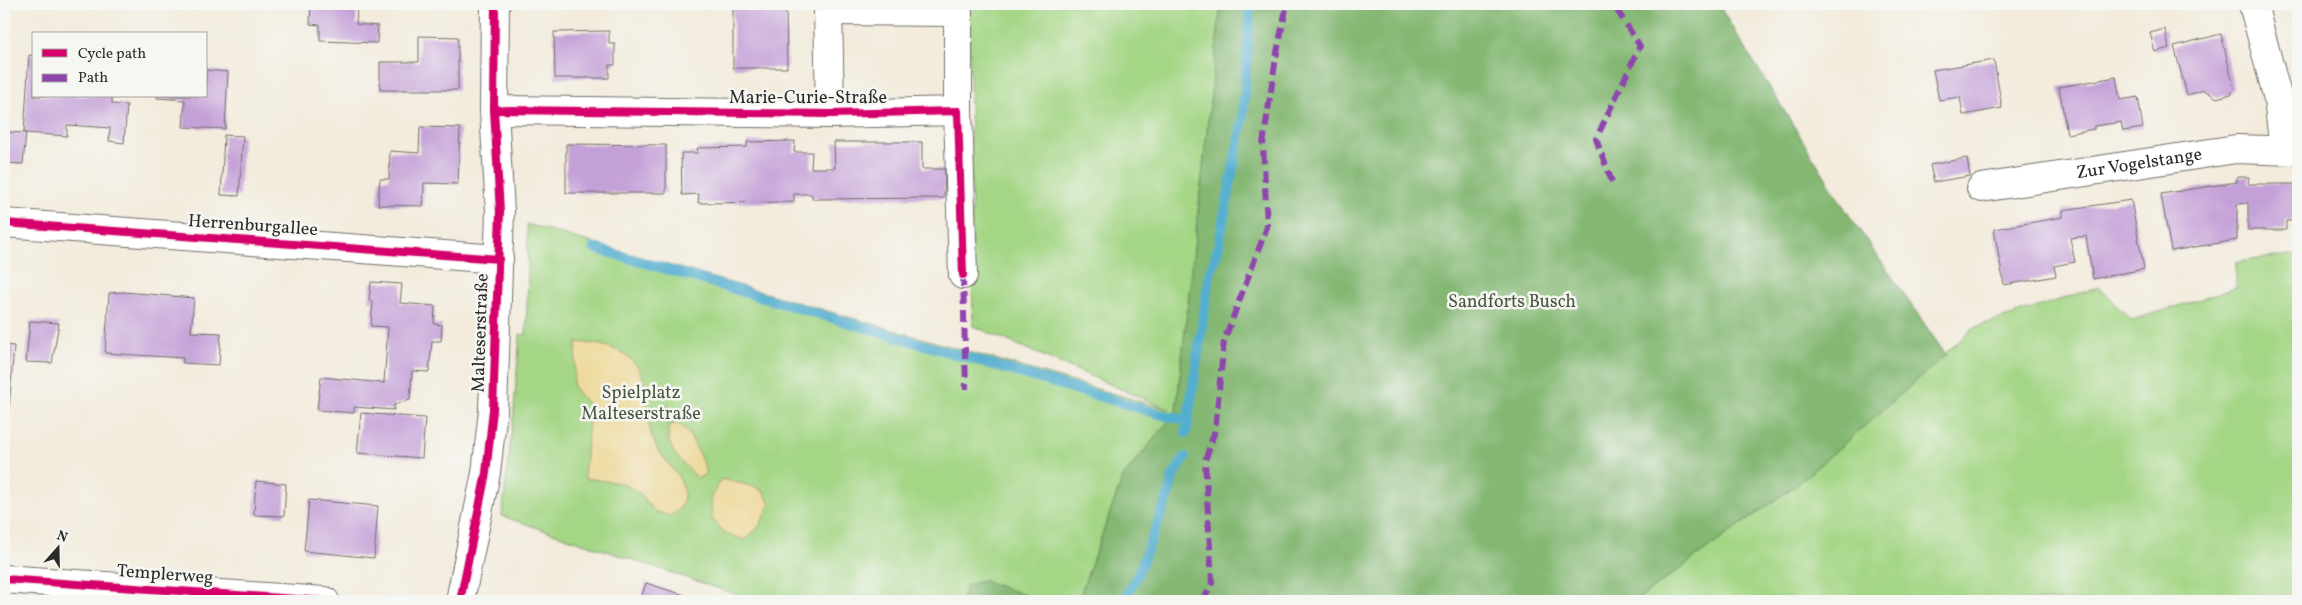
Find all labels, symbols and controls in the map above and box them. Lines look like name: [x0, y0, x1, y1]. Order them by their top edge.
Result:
legend: [32, 32, 208, 98]
text: Cycle path: [78, 44, 146, 65]
text: Path: [78, 68, 108, 89]
street label: Marie-Curie-Straße: [729, 86, 887, 111]
street label: Zur Vogelstange: [2075, 142, 2204, 186]
street label: Herrenburgallee: [187, 209, 319, 243]
street label: Malteserstraße: [466, 273, 496, 393]
park label: Sandforts Busch: [1448, 290, 1576, 315]
park label: Spielplatz Malteserstraße: [581, 381, 701, 427]
north arrow: [32, 522, 82, 572]
text: N: [54, 527, 70, 548]
street label: Templerweg: [116, 559, 214, 591]

